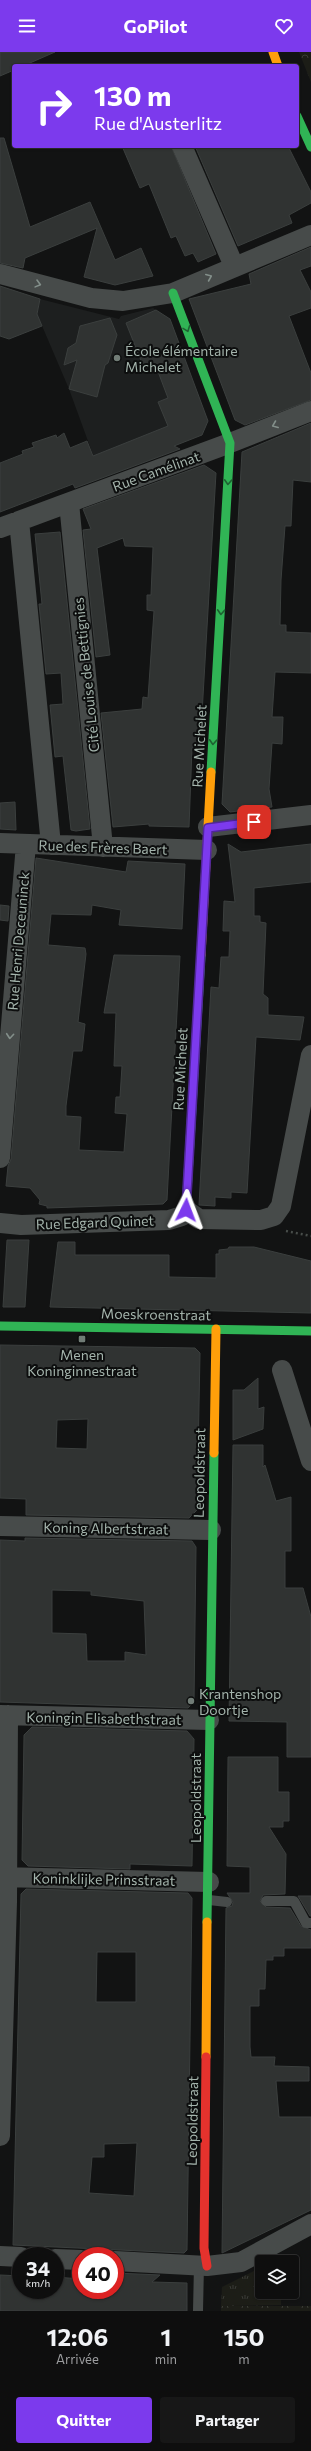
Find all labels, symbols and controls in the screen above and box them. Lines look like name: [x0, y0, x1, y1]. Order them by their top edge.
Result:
icon: menu: [16, 15, 38, 37]
text: GoPilot: [124, 15, 187, 37]
icon: heart: [273, 15, 295, 37]
text: 130 m: [94, 78, 171, 112]
icon: right: [28, 80, 80, 132]
text: Rue d'Austerlitz: [94, 112, 222, 134]
one-way arrow: [205, 274, 212, 282]
one-way arrow: [34, 279, 41, 288]
one-way arrow: [182, 326, 191, 333]
place label: École élémentaire Michelet: [125, 342, 238, 375]
marker: École élémentaire Michelet: [112, 353, 122, 363]
one-way arrow: [271, 421, 278, 429]
street label: Rue Camélinat: [110, 447, 202, 495]
one-way arrow: [223, 479, 232, 485]
street label: Cité Louise de Bettignies: [69, 597, 103, 753]
one-way arrow: [216, 609, 225, 615]
street label: Rue Michelet: [188, 704, 210, 788]
one-way arrow: [209, 739, 218, 745]
pin: [237, 805, 271, 839]
icon: arrive: [243, 811, 265, 833]
street label: Rue des Frères Baert: [38, 836, 168, 858]
street label: Rue Henri Deceuninck: [3, 871, 33, 1011]
street label: Rue Michelet: [169, 1027, 191, 1111]
one-way arrow: [6, 1033, 15, 1039]
position arrow: [165, 1189, 207, 1231]
street label: Rue Edgard Quinet: [36, 1211, 155, 1233]
street label: Moeskroenstraat: [101, 1305, 211, 1323]
marker: Menen Koninginnestraat: [77, 1334, 87, 1344]
place label: Menen Koninginnestraat: [27, 1346, 137, 1379]
street label: Leopoldstraat: [190, 1428, 208, 1518]
street label: Koning Albertstraat: [43, 1518, 169, 1538]
place label: Krantenshop Doortje: [199, 1685, 281, 1718]
marker: Krantenshop Doortje: [186, 1696, 196, 1706]
street label: Koningin Elisabethstraat: [26, 1708, 182, 1728]
street label: Leopoldstraat: [187, 1753, 204, 1843]
street label: Koninklijke Prinsstraat: [32, 1869, 176, 1889]
street label: Leopoldstraat: [183, 2076, 201, 2166]
speed limit sign: 40: [72, 2247, 124, 2299]
map controls: [255, 2255, 299, 2299]
button: layers: [255, 2255, 299, 2299]
text: 34: [26, 2256, 50, 2280]
text: km/h: [26, 2277, 50, 2289]
text: 12:06: [47, 2322, 108, 2351]
text: 1: [160, 2322, 171, 2351]
text: 150: [224, 2322, 264, 2351]
text: Arrivée: [56, 2351, 99, 2367]
text: min: [155, 2351, 177, 2367]
text: m: [238, 2351, 250, 2367]
button: Quitter: [16, 2397, 152, 2443]
button: Partager: [160, 2397, 295, 2443]

